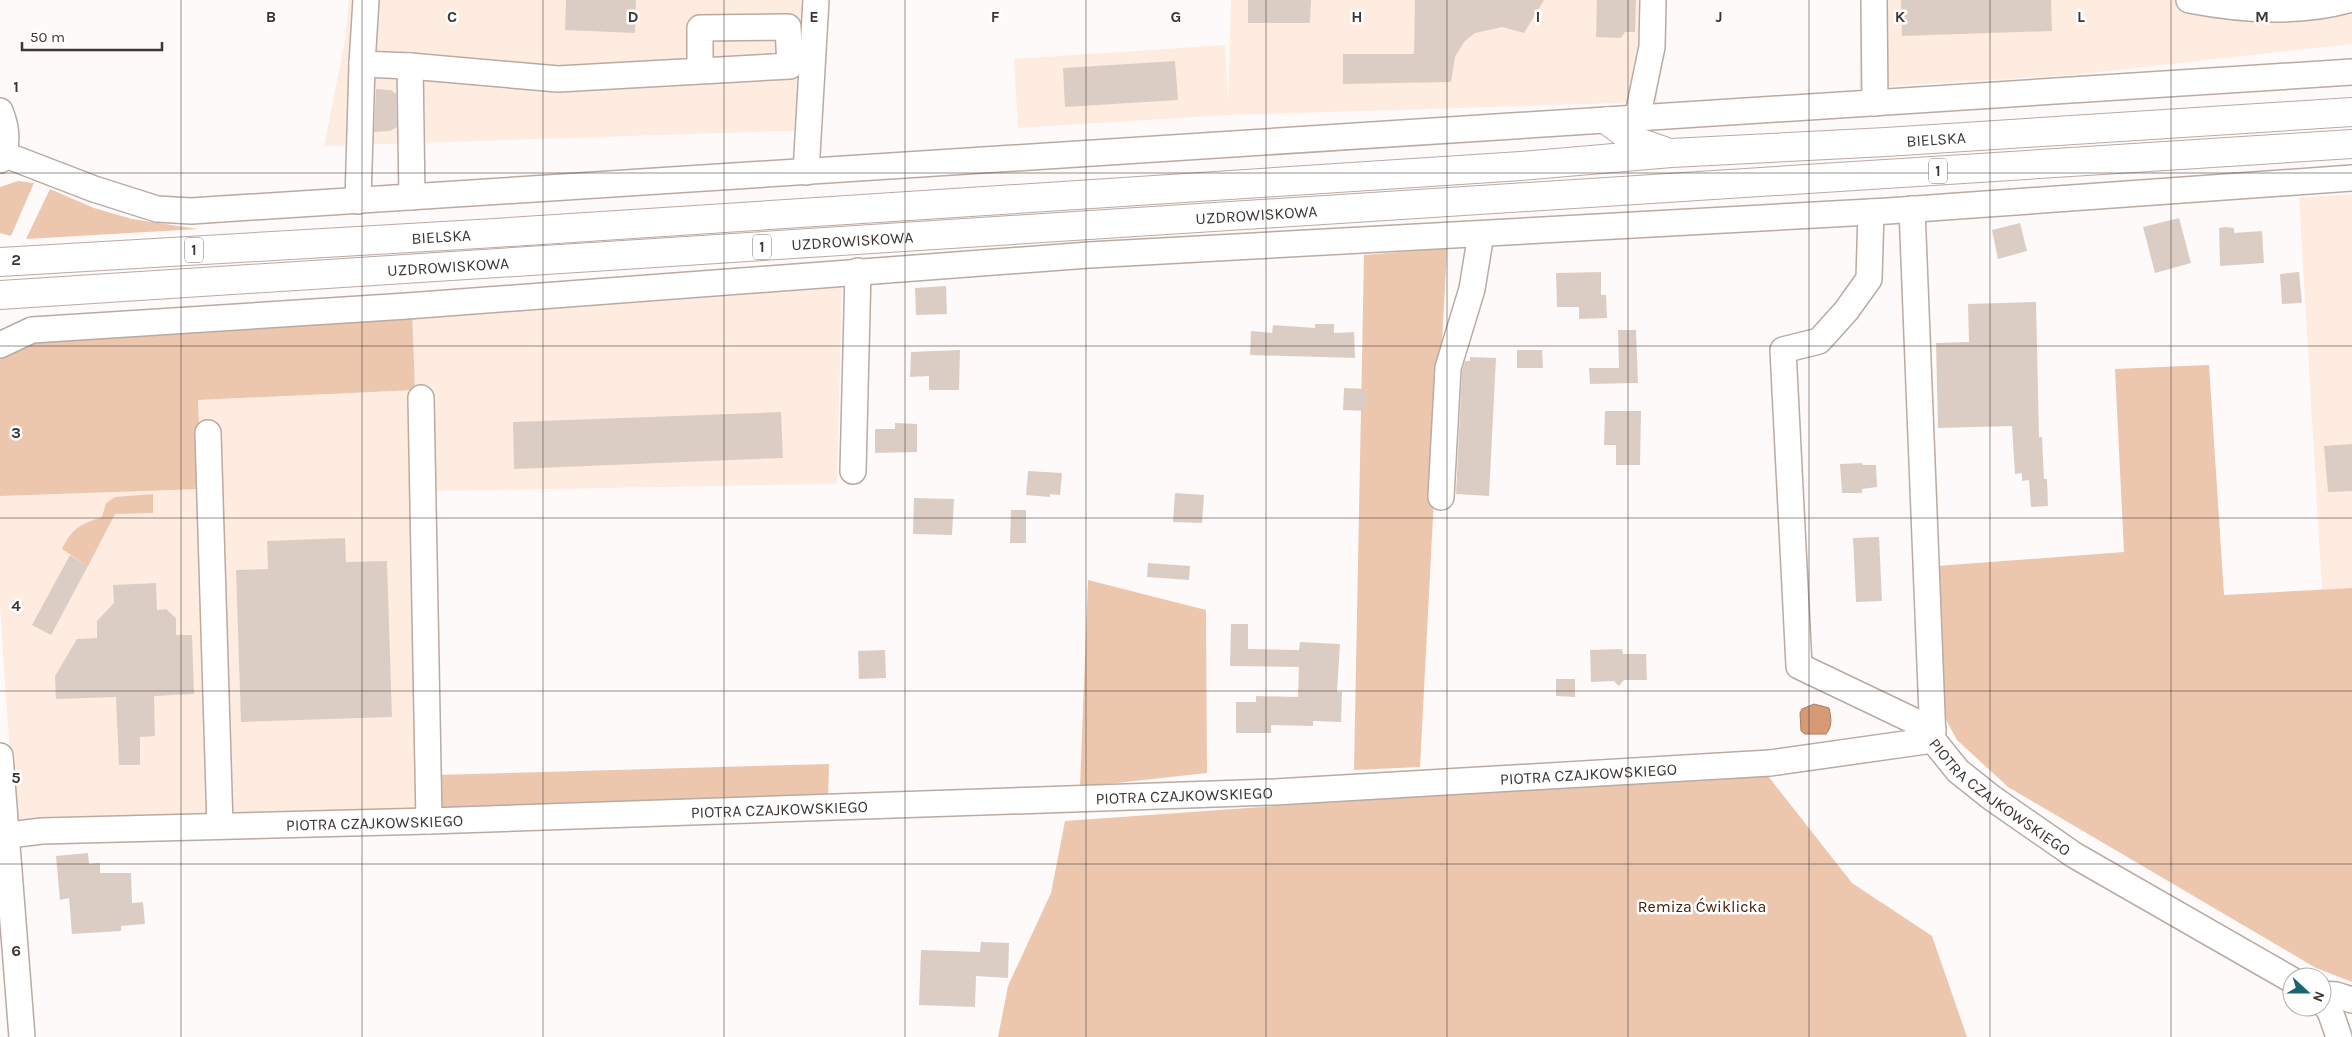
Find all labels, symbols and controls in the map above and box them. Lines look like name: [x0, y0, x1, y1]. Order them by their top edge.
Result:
text: B: [266, 7, 276, 26]
text: C: [447, 7, 457, 26]
text: D: [628, 7, 639, 26]
text: E: [809, 7, 819, 26]
text: F: [991, 7, 1000, 26]
text: G: [1171, 7, 1181, 26]
text: H: [1351, 7, 1363, 26]
text: I: [1536, 7, 1540, 26]
text: J: [1715, 7, 1723, 26]
text: K: [1895, 7, 1906, 26]
text: L: [2077, 7, 2085, 26]
text: M: [2255, 7, 2269, 26]
scale bar: [22, 20, 162, 52]
text: 50 m: [30, 28, 65, 46]
text: 1: [13, 77, 19, 96]
street label: BIELSKA: [1906, 127, 1966, 150]
road number: 1: [1929, 158, 1947, 184]
street label: UZDROWISKOWA: [1195, 201, 1318, 228]
street label: BIELSKA: [411, 225, 472, 247]
street label: UZDROWISKOWA: [791, 227, 914, 254]
road number: 1: [753, 234, 771, 260]
road number: 1: [185, 238, 203, 262]
text: 2: [11, 250, 21, 269]
street label: UZDROWISKOWA: [387, 253, 510, 280]
text: 3: [11, 423, 21, 442]
text: 4: [11, 596, 21, 615]
street label: PIOTRA CZAJKOWSKIEGO: [1926, 734, 2075, 859]
street label: PIOTRA CZAJKOWSKIEGO: [1499, 759, 1678, 788]
text: 5: [11, 768, 21, 787]
street label: PIOTRA CZAJKOWSKIEGO: [1095, 783, 1273, 808]
street label: PIOTRA CZAJKOWSKIEGO: [690, 796, 868, 822]
street label: PIOTRA CZAJKOWSKIEGO: [286, 810, 464, 834]
park label: Remiza Ćwiklicka: [1638, 897, 1766, 916]
text: 6: [11, 941, 21, 960]
north arrow: [2282, 967, 2332, 1017]
text: N: [2309, 989, 2328, 1004]

